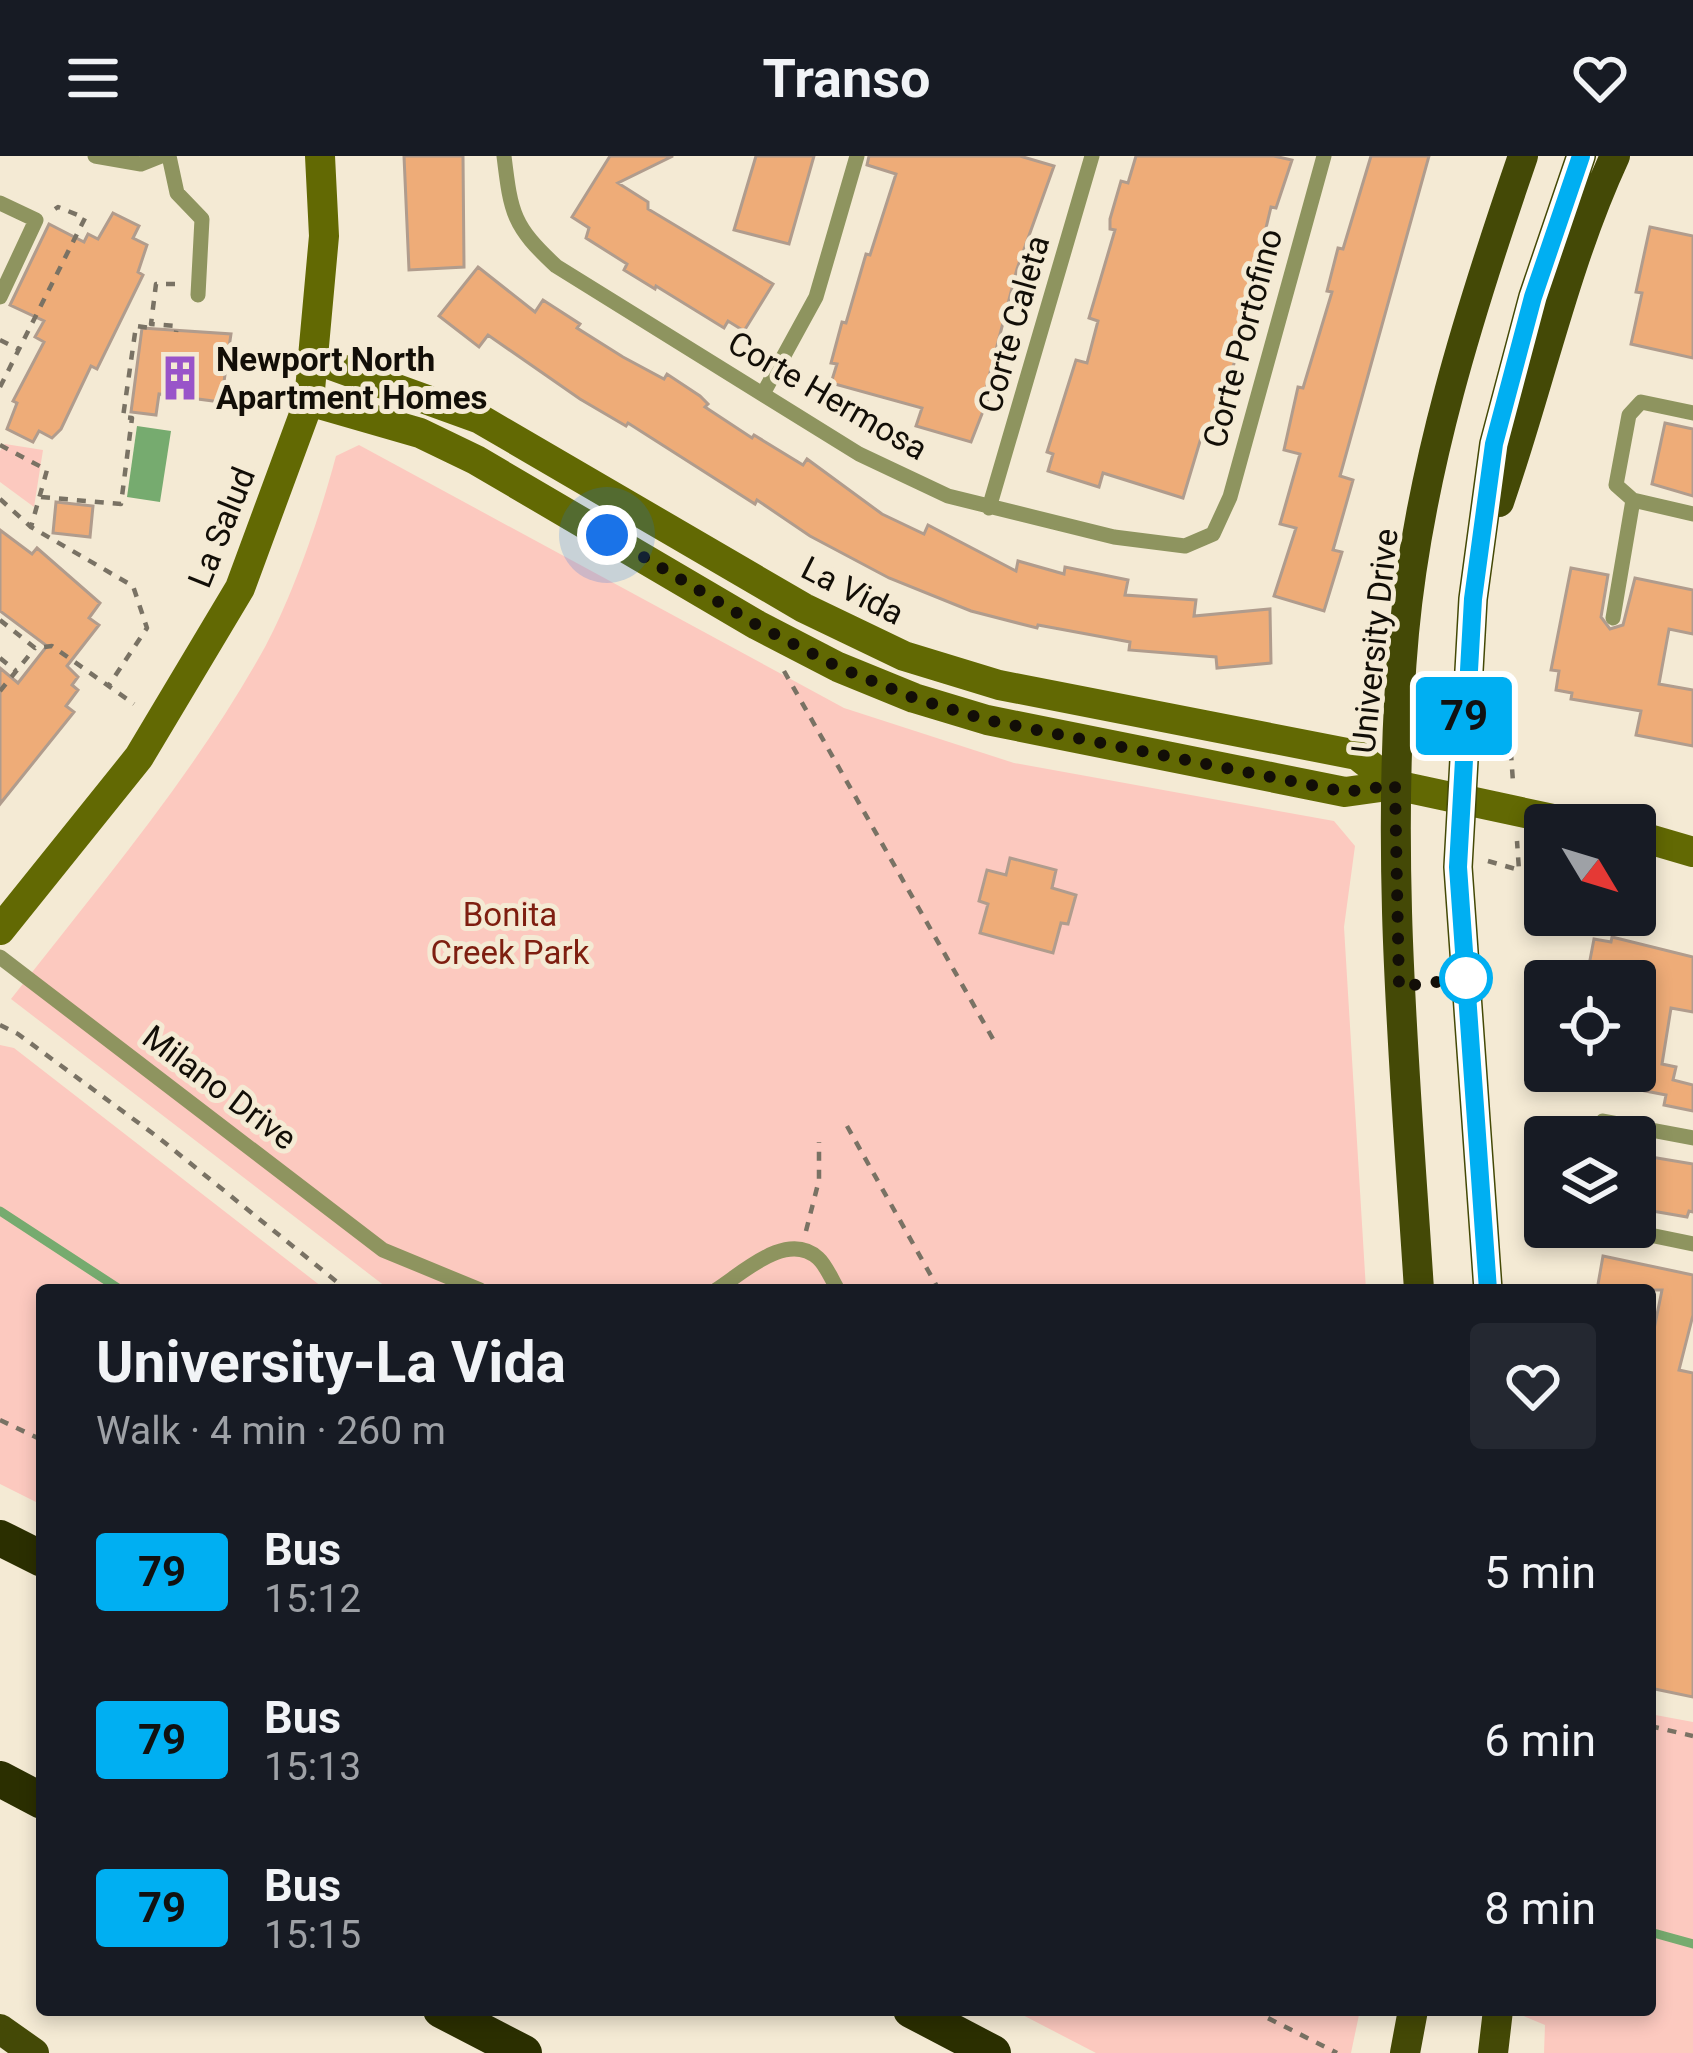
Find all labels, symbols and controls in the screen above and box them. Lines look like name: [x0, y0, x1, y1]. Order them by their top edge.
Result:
icon: menu: [60, 45, 126, 111]
icon: heart: [1567, 45, 1633, 111]
text: Transo: [763, 47, 930, 110]
street label: Corte Portofino: [1195, 225, 1290, 452]
street label: Corte Caleta: [970, 231, 1057, 417]
street label: Corte Hermosa: [721, 323, 934, 468]
place label: Newport North Apartment Homes: [216, 340, 487, 417]
building icon: Newport North Apartment Homes: [155, 353, 205, 403]
street label: La Salud: [180, 461, 263, 593]
your location: [577, 505, 637, 565]
street label: University Drive: [1343, 527, 1406, 755]
street label: La Vida: [795, 548, 910, 633]
line badge: 79: [1410, 677, 1518, 755]
text: 79: [1440, 691, 1488, 740]
north arrow: [1524, 804, 1656, 936]
map controls: [1524, 804, 1656, 1248]
park label: Bonita Creek Park: [431, 895, 590, 972]
unlabelled marker: [1441, 953, 1491, 1003]
button: locate: [1524, 960, 1656, 1092]
street label: Milano Drive: [135, 1017, 304, 1158]
button: layers: [1524, 1116, 1656, 1248]
button: heart: [1470, 1323, 1596, 1449]
text: University-La Vida: [96, 1329, 566, 1396]
text: Walk · 4 min · 260 m: [96, 1408, 446, 1454]
text: Bus: [264, 1523, 341, 1576]
text: 5 min: [1484, 1546, 1596, 1599]
text: 79: [138, 1547, 186, 1596]
text: 15:12: [264, 1576, 361, 1622]
text: Bus: [264, 1691, 341, 1744]
text: 6 min: [1484, 1714, 1596, 1767]
text: 79: [138, 1715, 186, 1764]
text: 15:13: [264, 1744, 361, 1790]
text: Bus: [264, 1859, 341, 1912]
text: 8 min: [1484, 1882, 1596, 1935]
text: 79: [138, 1883, 186, 1932]
text: 15:15: [264, 1912, 361, 1958]

